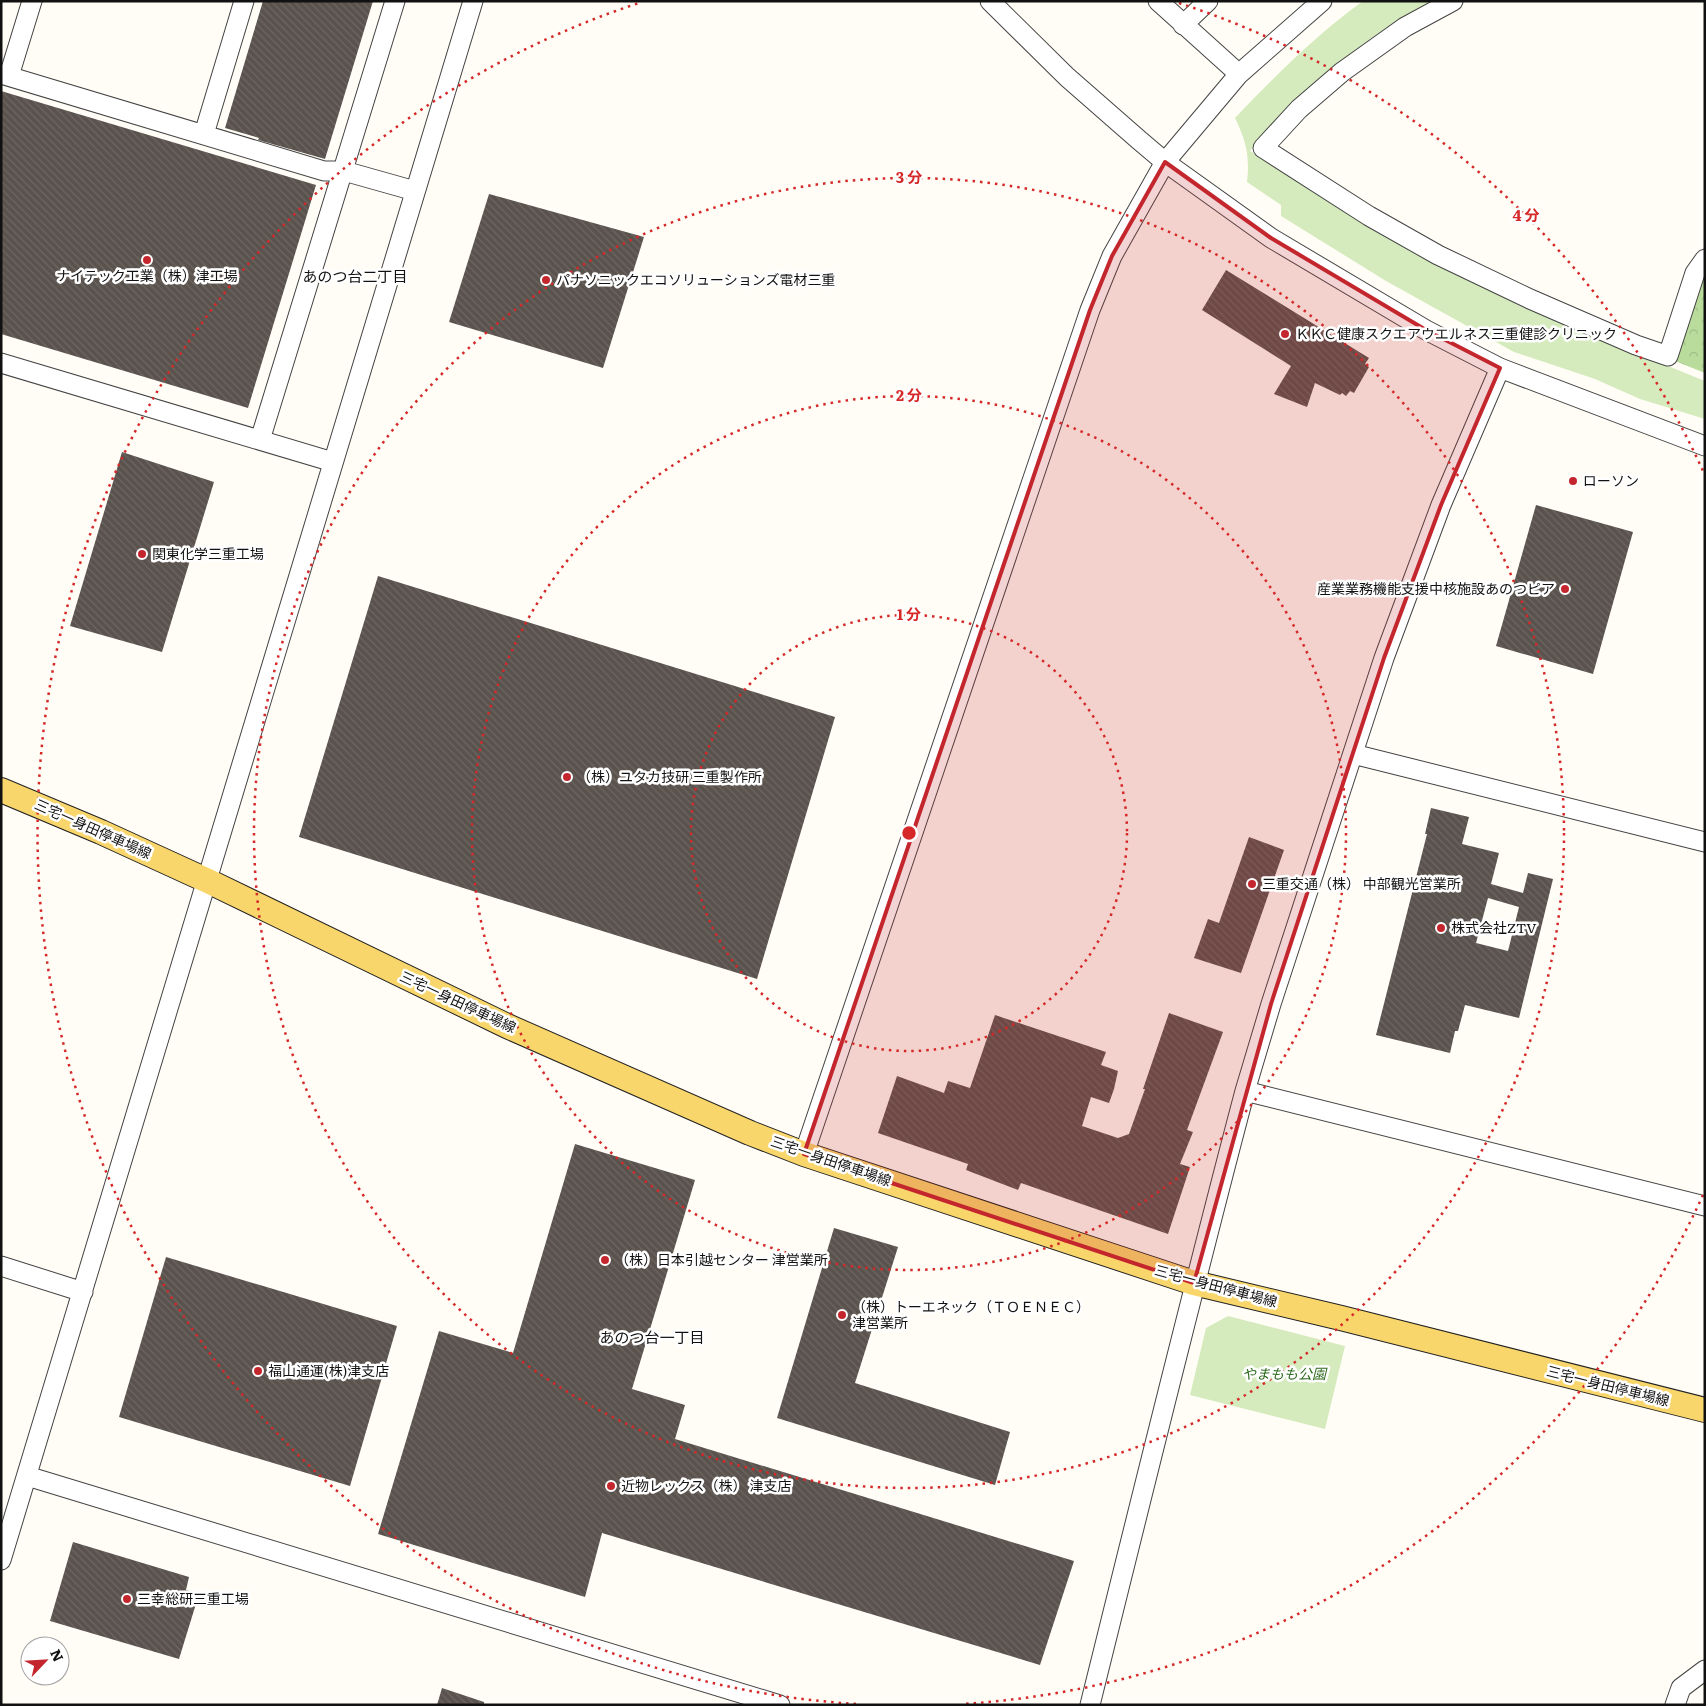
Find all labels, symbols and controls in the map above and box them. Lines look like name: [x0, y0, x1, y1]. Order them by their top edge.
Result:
text: 3 分: [896, 165, 922, 188]
text: 4 分: [1512, 203, 1540, 226]
marker: ナイテック工業（株）津工場: [141, 254, 153, 266]
district label: あのつ台二丁目: [302, 264, 408, 287]
place label: ナイテック工業（株）津工場: [56, 265, 238, 285]
place label: パナソニックエコソリューションズ電材三重: [556, 269, 835, 289]
marker: パナソニックエコソリューションズ電材三重: [540, 274, 552, 286]
place label: ＫＫＣ健康スクエアウエルネス三重健診クリニック: [1295, 323, 1617, 343]
marker: ＫＫＣ健康スクエアウエルネス三重健診クリニック: [1279, 328, 1291, 340]
text: 2 分: [896, 383, 922, 406]
place label: ローソン: [1583, 470, 1639, 490]
marker: ローソン: [1567, 475, 1579, 487]
place label: 関東化学三重工場: [152, 543, 264, 563]
marker: 関東化学三重工場: [136, 548, 148, 560]
place label: 産業業務機能支援中核施設あのつピア: [1317, 578, 1555, 598]
marker: 産業業務機能支援中核施設あのつピア: [1559, 583, 1571, 595]
text: 1 分: [897, 602, 921, 625]
place label: （株）ユタカ技研 三重製作所: [577, 766, 762, 786]
marker: （株）ユタカ技研 三重製作所: [561, 771, 573, 783]
street label: 三宅一身田停車場線: [32, 793, 155, 863]
centre of rings: [900, 824, 918, 842]
place label: 三重交通（株） 中部観光営業所: [1262, 873, 1461, 893]
marker: 三重交通（株） 中部観光営業所: [1246, 878, 1258, 890]
place label: 株式会社ZTV: [1451, 917, 1537, 937]
marker: 株式会社ZTV: [1435, 922, 1447, 934]
street label: 三宅一身田停車場線: [397, 965, 520, 1037]
street label: 三宅一身田停車場線: [769, 1130, 894, 1190]
place label: （株）日本引越センター 津営業所: [615, 1249, 828, 1269]
marker: （株）日本引越センター 津営業所: [599, 1254, 611, 1266]
street label: 三宅一身田停車場線: [1153, 1259, 1280, 1311]
place label: （株）トーエネック（ＴＯＥＮＥＣ） 津営業所: [852, 1296, 1090, 1332]
marker: （株）トーエネック（ＴＯＥＮＥＣ） 津営業所: [836, 1309, 848, 1321]
district label: あのつ台一丁目: [599, 1325, 705, 1348]
place label: 福山通運(株)津支店: [268, 1360, 389, 1380]
street label: 三宅一身田停車場線: [1545, 1360, 1672, 1410]
park label: やまもも公園: [1242, 1363, 1328, 1383]
marker: 福山通運(株)津支店: [252, 1365, 264, 1377]
place label: 近物レックス（株） 津支店: [621, 1475, 791, 1495]
marker: 近物レックス（株） 津支店: [605, 1480, 617, 1492]
place label: 三幸総研三重工場: [137, 1588, 249, 1608]
marker: 三幸総研三重工場: [121, 1593, 133, 1605]
north arrow: [20, 1636, 70, 1686]
text: N: [46, 1646, 69, 1665]

